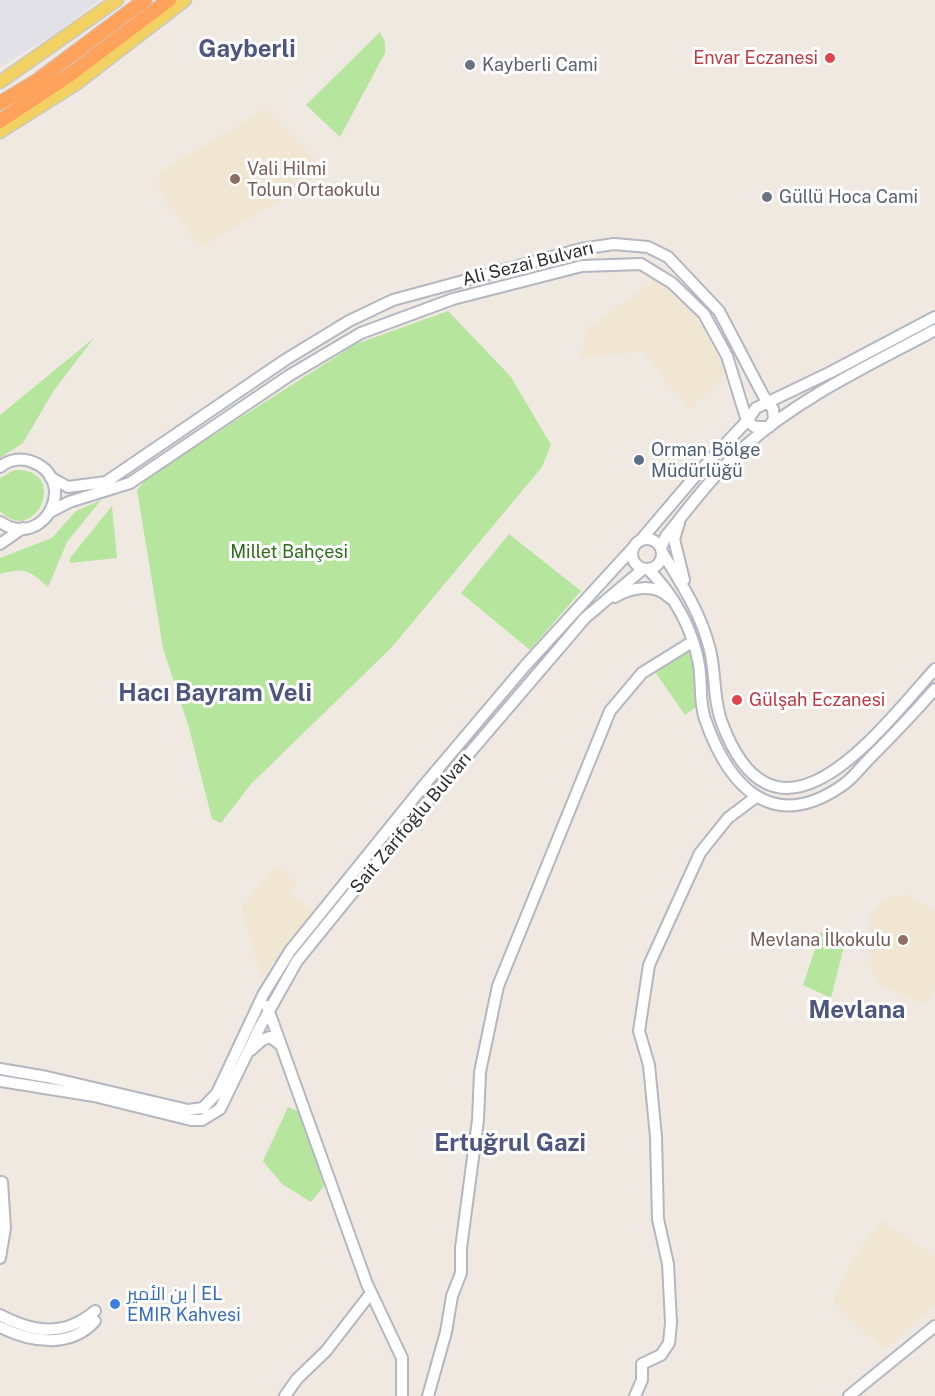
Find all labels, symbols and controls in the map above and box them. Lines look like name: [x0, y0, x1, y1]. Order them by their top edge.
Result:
district label: Gayberli: [198, 36, 296, 64]
place label: Envar Eczanesi: [693, 47, 818, 69]
marker: Envar Eczanesi: [823, 51, 837, 65]
place label: Kayberli Cami: [482, 54, 598, 76]
marker: Kayberli Cami: [463, 58, 477, 72]
place label: Vali Hilmi Tolun Ortaokulu: [247, 158, 380, 201]
marker: Vali Hilmi Tolun Ortaokulu: [228, 172, 242, 186]
place label: Güllü Hoca Cami: [779, 186, 918, 208]
marker: Güllü Hoca Cami: [760, 190, 774, 204]
street label: Ali Sezai Bulvarı: [460, 237, 596, 291]
place label: Orman Bölge Müdürlüğü: [651, 439, 760, 482]
marker: Orman Bölge Müdürlüğü: [632, 453, 646, 467]
park label: Millet Bahçesi: [230, 541, 348, 563]
district label: Hacı Bayram Veli: [118, 680, 312, 708]
place label: Gülşah Eczanesi: [749, 689, 885, 711]
marker: Gülşah Eczanesi: [730, 693, 744, 707]
street label: Sait Zarifoğlu Bulvarı: [346, 748, 476, 898]
place label: Mevlana İlkokulu: [750, 929, 891, 951]
marker: Mevlana İlkokulu: [896, 933, 910, 947]
district label: Mevlana: [809, 997, 905, 1025]
district label: Ertuğrul Gazi: [434, 1130, 586, 1158]
place label: بن الأمير | EL EMIR Kahvesi: [127, 1283, 241, 1326]
marker: بن الأمير | EL EMIR Kahvesi: [108, 1297, 122, 1311]

